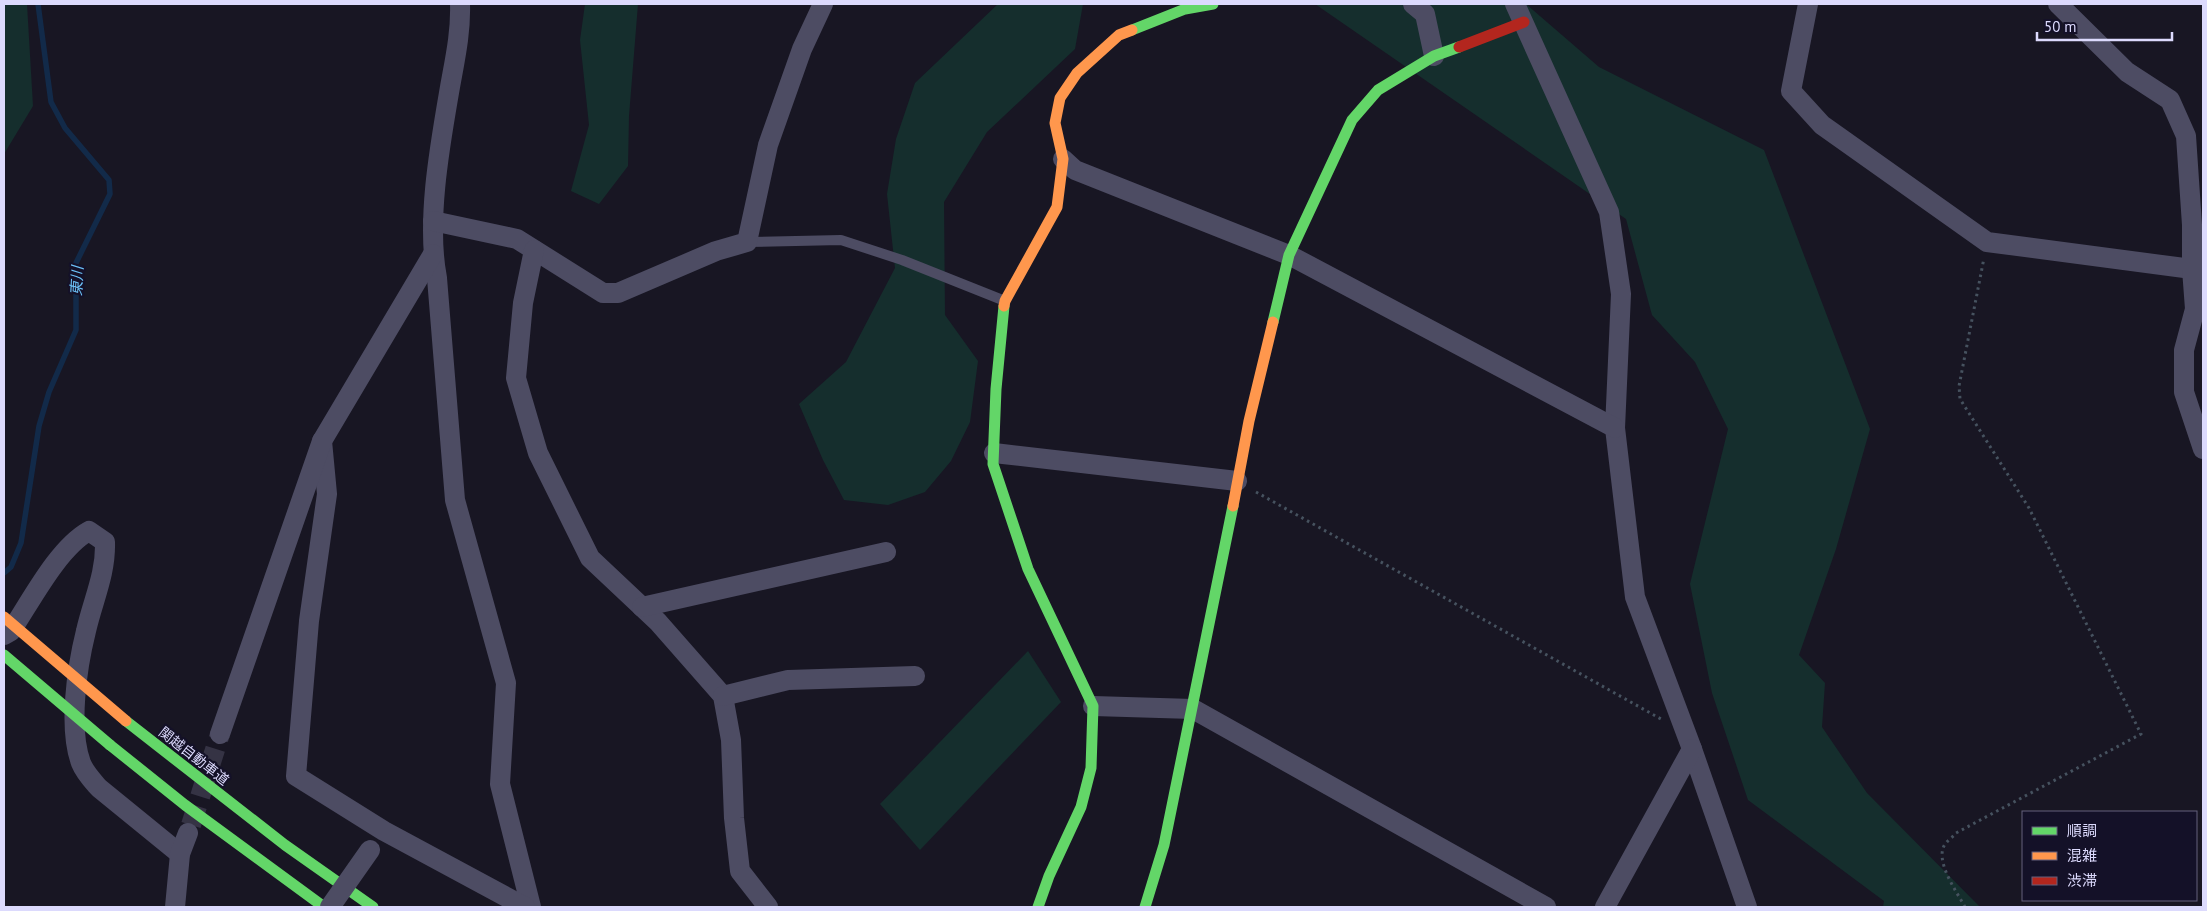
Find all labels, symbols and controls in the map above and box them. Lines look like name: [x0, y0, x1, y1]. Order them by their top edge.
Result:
scale bar: [2037, 10, 2172, 42]
text: 50 m: [2044, 17, 2077, 36]
water label: 東川: [66, 264, 87, 296]
street label: 関越自動車道: [155, 723, 233, 789]
legend: [2022, 811, 2197, 901]
text: 順調: [2067, 821, 2097, 840]
text: 混雑: [2067, 846, 2097, 865]
text: 渋滞: [2067, 871, 2097, 890]

